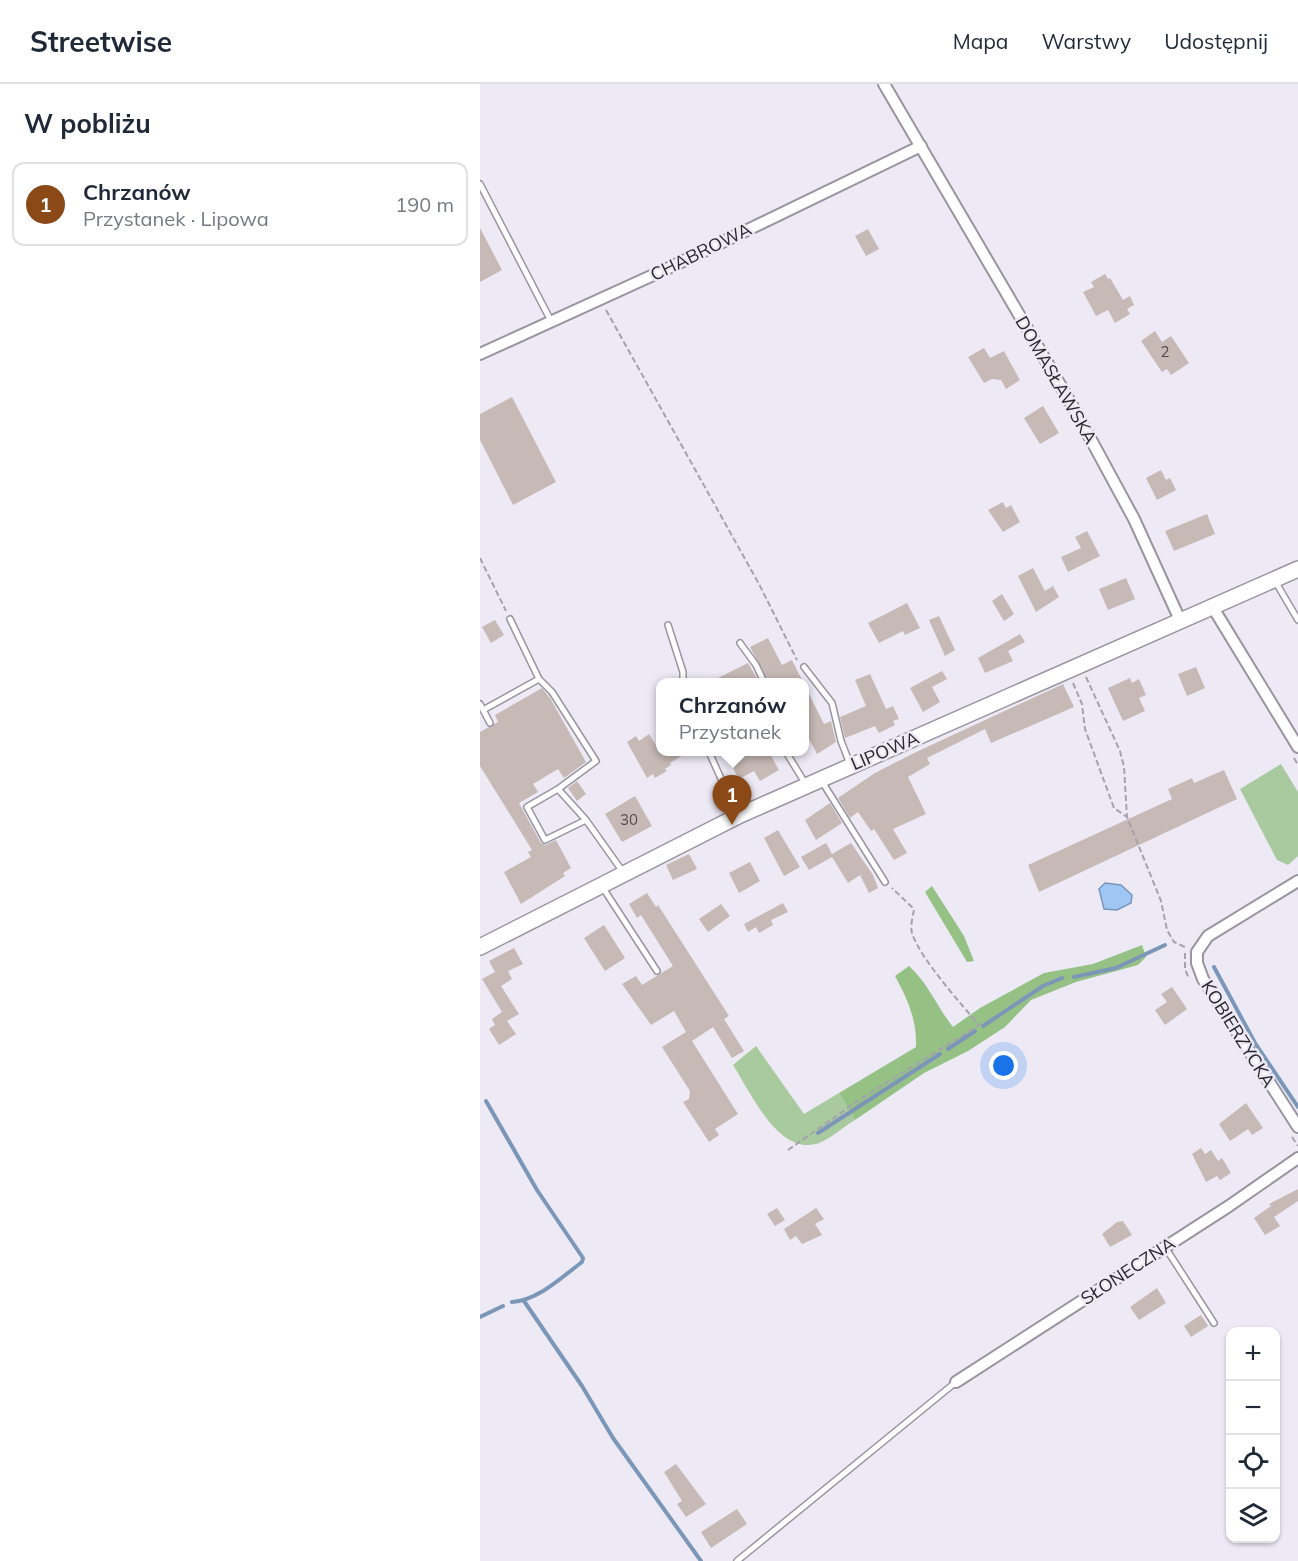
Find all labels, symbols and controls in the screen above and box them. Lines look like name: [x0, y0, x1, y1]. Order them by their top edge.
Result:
text: Streetwise: [30, 24, 172, 59]
text: Mapa: [953, 28, 1008, 54]
text: Warstwy: [1041, 28, 1131, 54]
text: Udostępnij: [1164, 28, 1268, 54]
text: W pobliżu: [24, 107, 151, 140]
text: Chrzanów: [83, 178, 191, 206]
text: 1: [40, 192, 52, 217]
text: 190 m: [395, 192, 454, 217]
text: Przystanek · Lipowa: [83, 206, 269, 231]
street label: CHABROWA: [646, 217, 755, 286]
street label: DOMASŁAWSKA: [1010, 312, 1102, 448]
house number: 2: [1160, 342, 1170, 361]
popup: [656, 678, 809, 756]
text: Chrzanów: [679, 691, 786, 719]
text: Przystanek: [679, 719, 781, 744]
street label: LIPOWA: [847, 726, 922, 775]
pin: 1: [712, 776, 752, 825]
house number: 30: [620, 810, 638, 829]
street label: KOBIERZYCKA: [1196, 976, 1281, 1092]
your location: [989, 1051, 1018, 1080]
street label: SŁONECZNA: [1076, 1232, 1179, 1310]
map controls: [1226, 1327, 1280, 1543]
button: +: [1226, 1327, 1280, 1381]
button: −: [1226, 1381, 1280, 1435]
button: locate: [1226, 1435, 1280, 1489]
button: layers: [1226, 1489, 1280, 1543]

